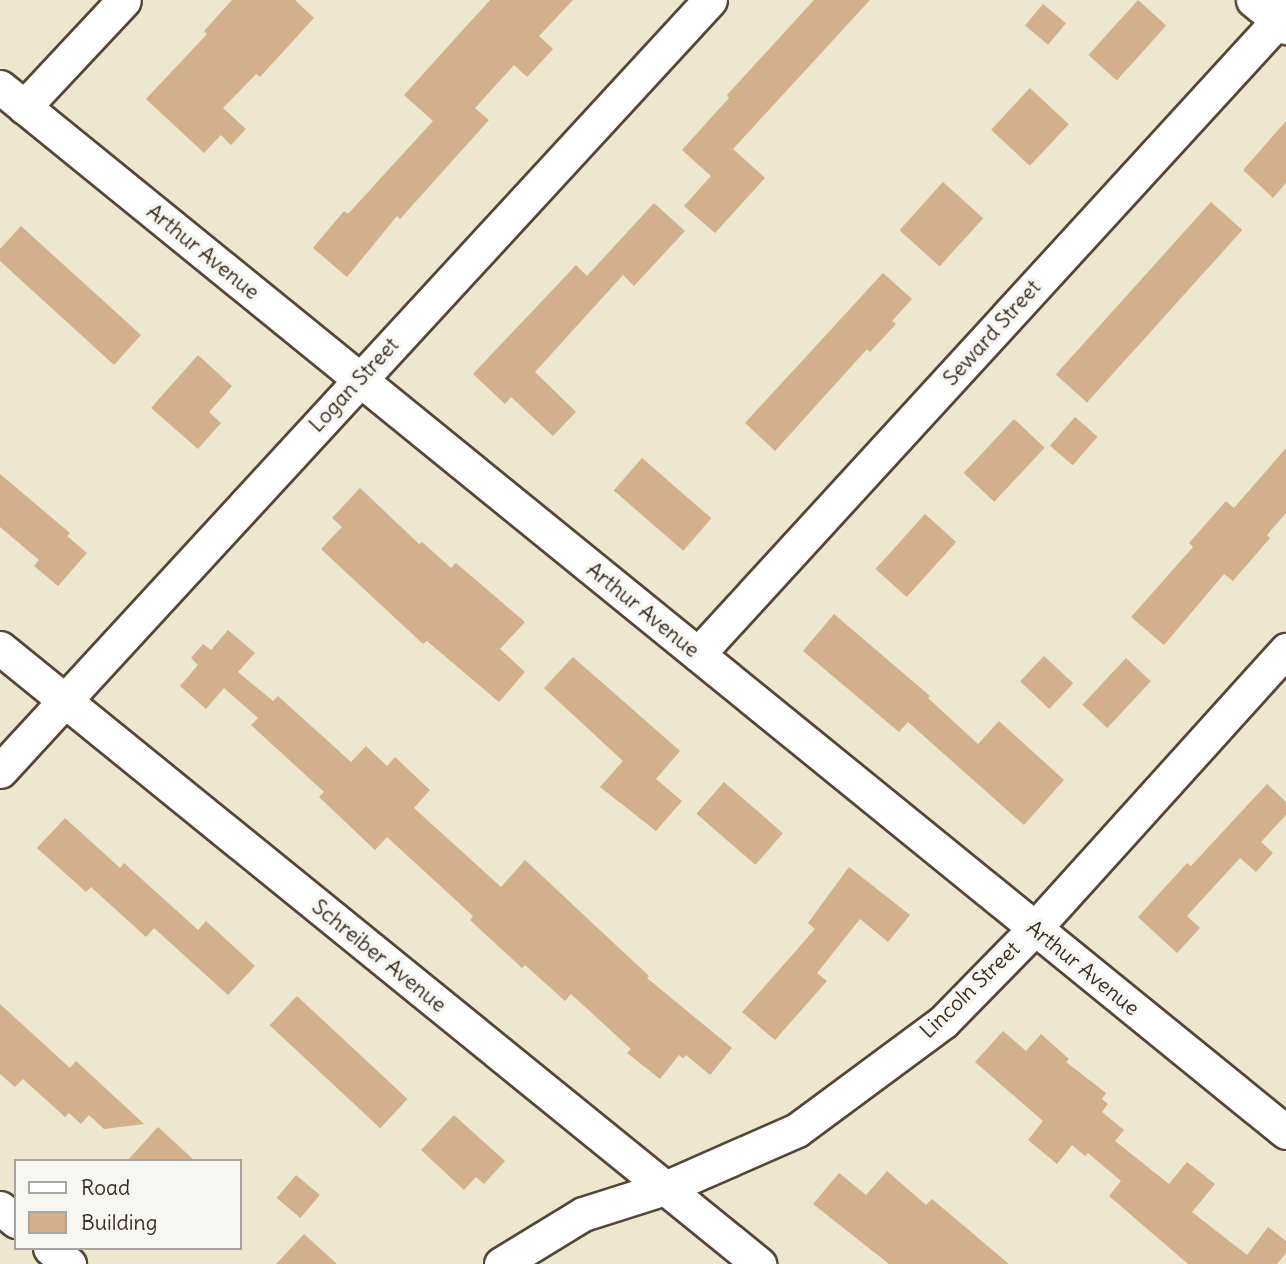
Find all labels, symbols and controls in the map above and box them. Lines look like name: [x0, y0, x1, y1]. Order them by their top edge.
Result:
street label: Arthur Avenue: [142, 199, 264, 305]
street label: Seward Street: [938, 275, 1046, 391]
street label: Logan Street: [304, 333, 404, 437]
street label: Arthur Avenue: [582, 557, 704, 663]
street label: Schreiber Avenue: [307, 894, 451, 1018]
street label: Arthur Avenue: [1022, 915, 1144, 1021]
street label: Lincoln Street: [915, 936, 1025, 1044]
legend: [14, 1159, 242, 1250]
text: Road: [81, 1174, 130, 1201]
text: Building: [81, 1209, 157, 1236]

